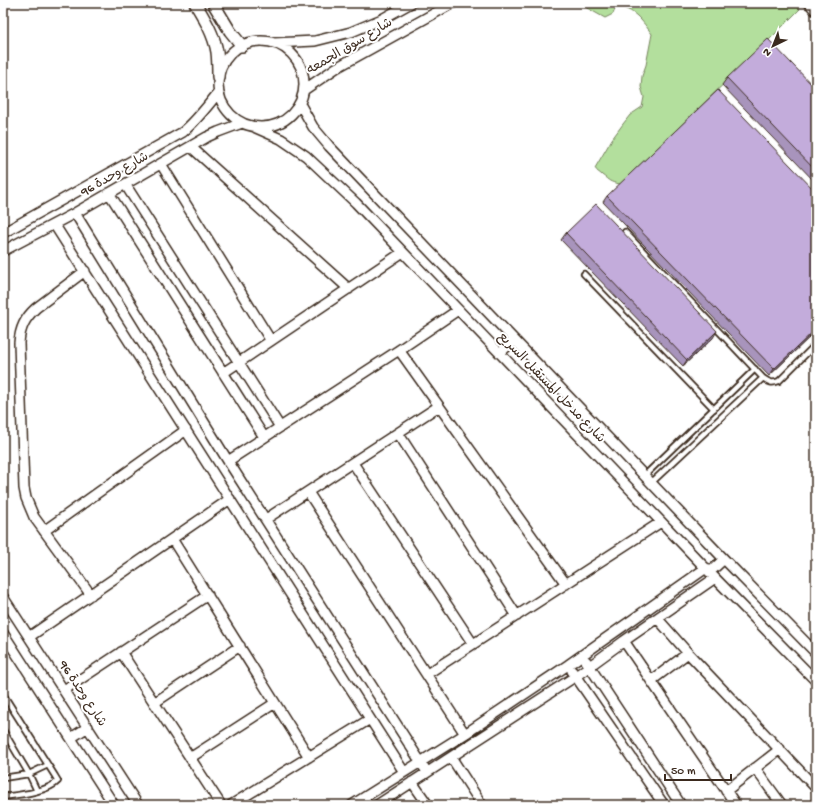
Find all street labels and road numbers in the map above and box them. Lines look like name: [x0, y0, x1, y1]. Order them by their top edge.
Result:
street label: شارع سوق الجمعه: [305, 16, 395, 78]
street label: شارع وحدة 96: [78, 150, 151, 201]
street label: شارع مدخل المستقبل السريع: [493, 329, 609, 447]
street label: شارع وحدة 96: [55, 657, 109, 730]

